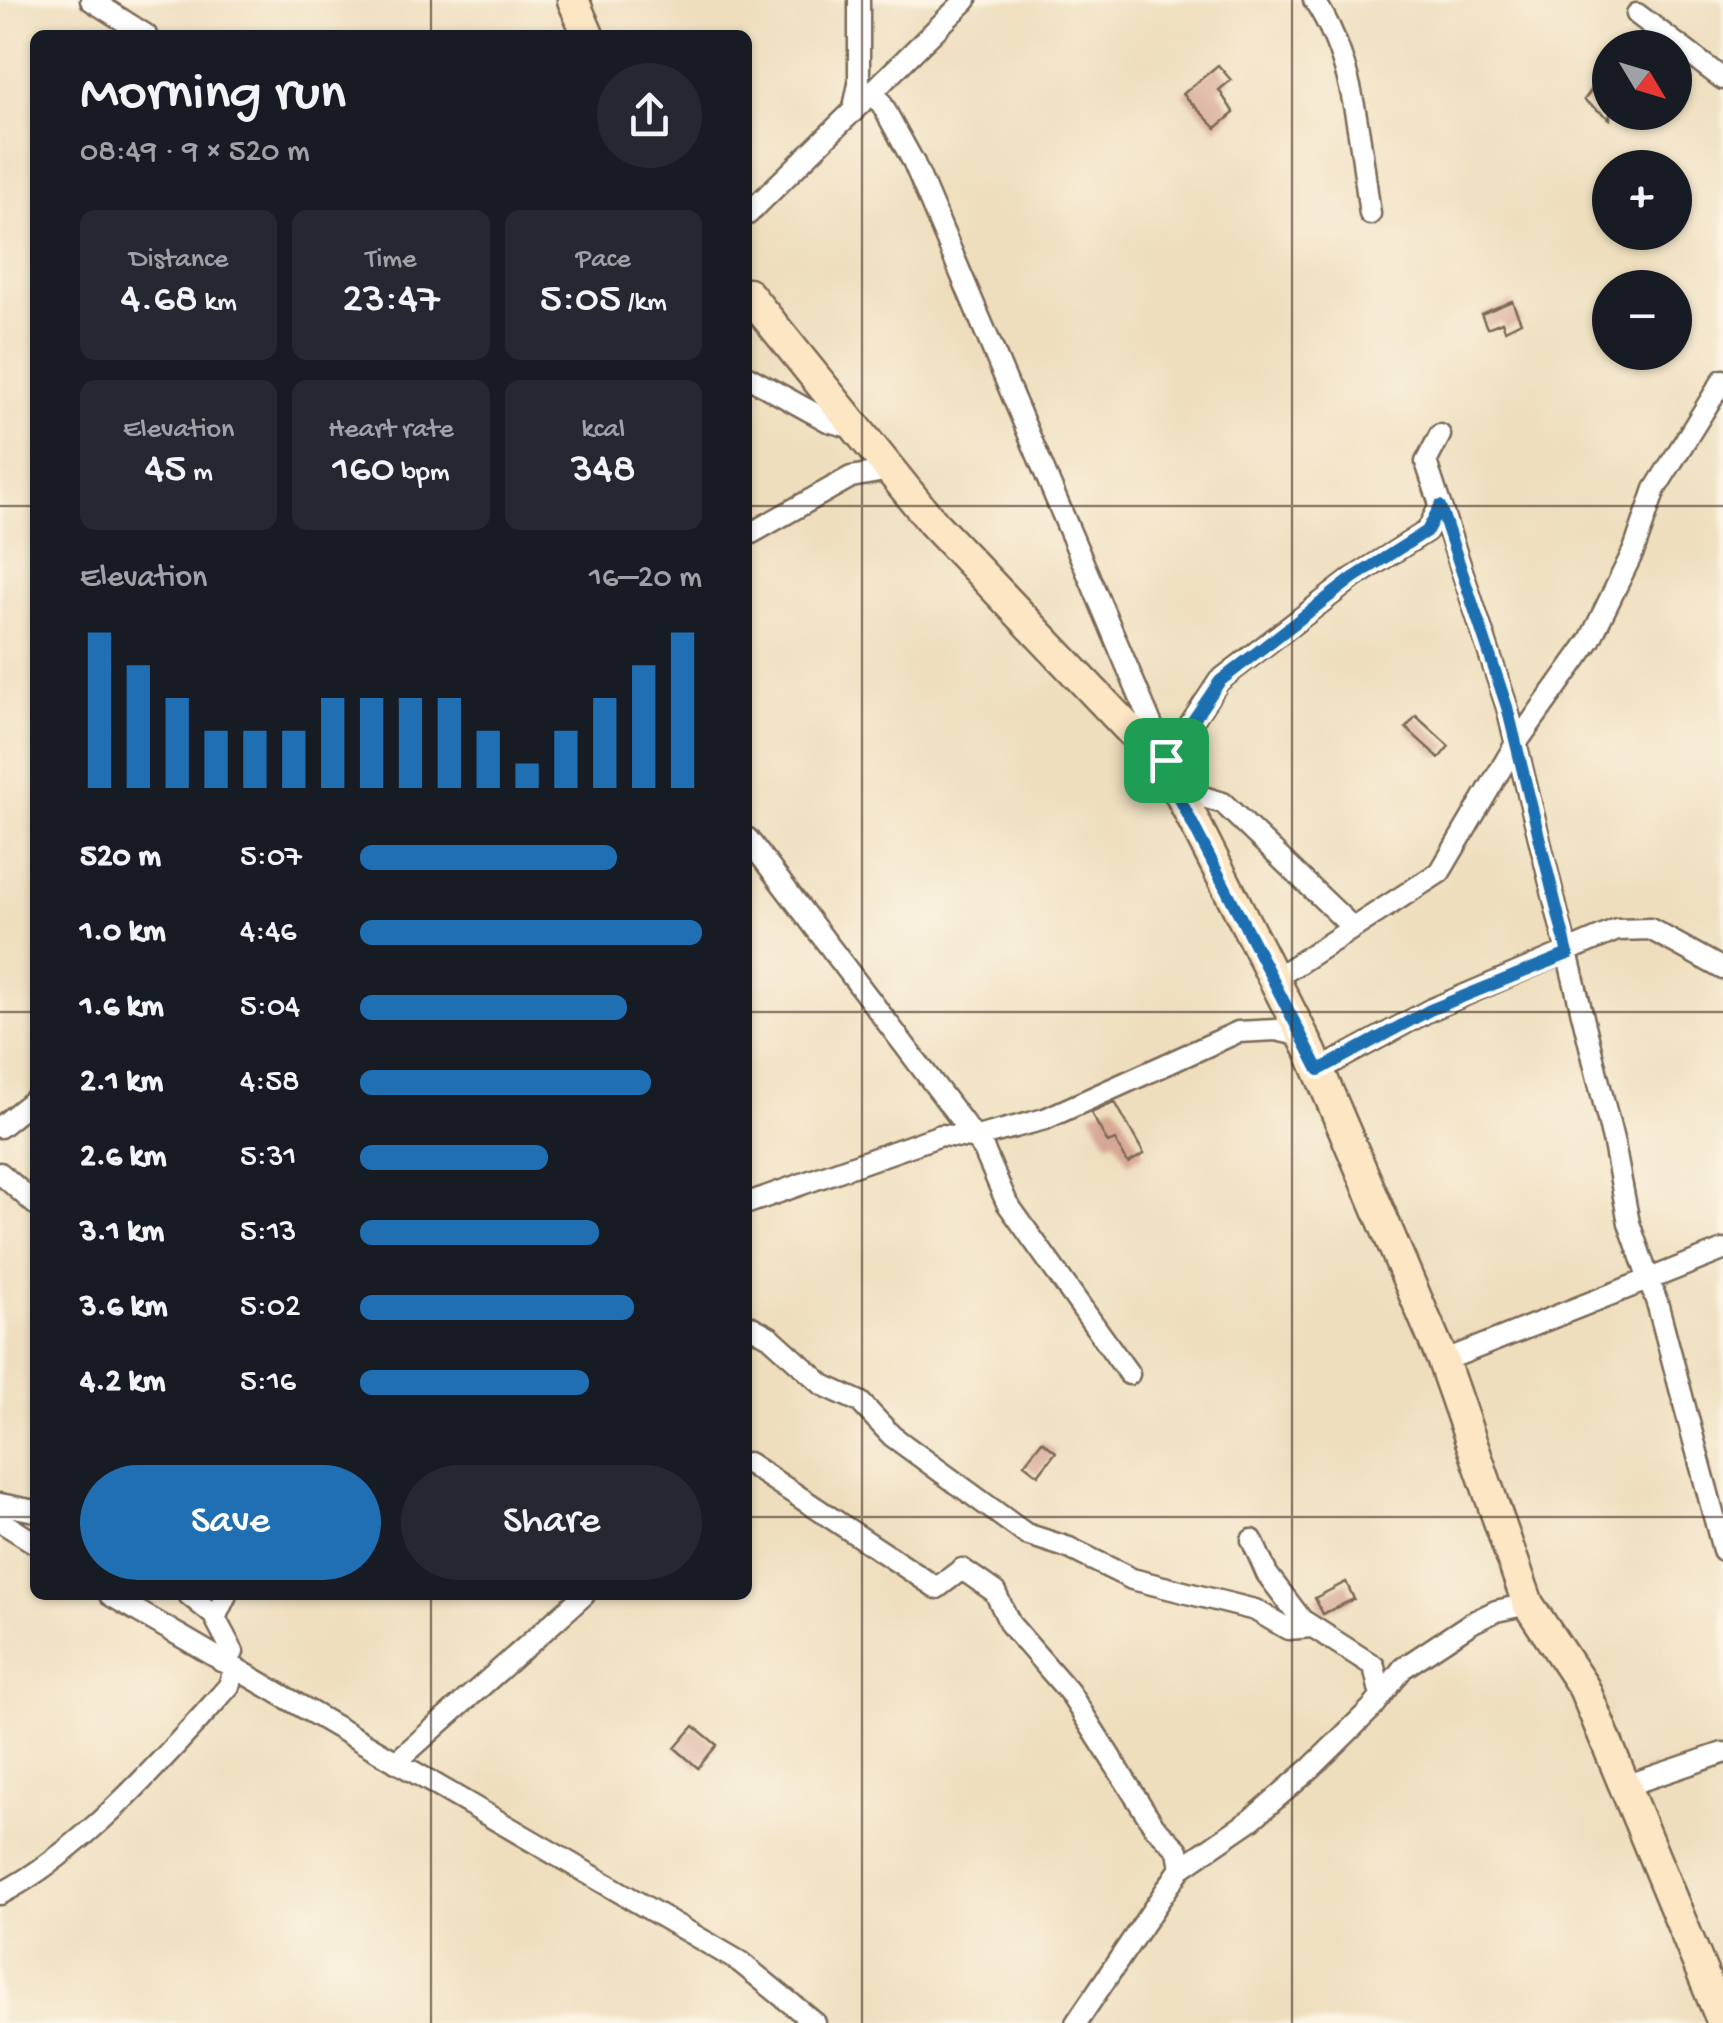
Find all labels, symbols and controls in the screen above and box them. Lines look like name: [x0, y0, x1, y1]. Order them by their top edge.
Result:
north arrow: [1592, 30, 1692, 130]
map controls: [1592, 30, 1692, 370]
button: share: [597, 63, 702, 168]
text: Morning run: [80, 64, 346, 128]
text: 08:49 · 9 × 520 m: [80, 134, 310, 172]
button: +: [1592, 150, 1692, 250]
text: Distance: [129, 244, 228, 277]
text: Time: [365, 244, 417, 277]
text: Pace: [576, 244, 631, 277]
button: −: [1592, 270, 1692, 370]
text: 4.68: [120, 277, 198, 326]
text: 23:47: [342, 277, 440, 326]
text: 5:05: [540, 277, 621, 326]
text: km: [198, 287, 237, 320]
text: /km: [621, 287, 667, 320]
text: Elevation: [123, 414, 234, 447]
text: Heart rate: [328, 414, 454, 447]
text: kcal: [581, 414, 625, 447]
text: 45: [144, 447, 186, 496]
text: 160: [332, 447, 395, 496]
text: 348: [571, 447, 636, 496]
text: m: [186, 457, 213, 490]
text: bpm: [395, 457, 450, 490]
text: Elevation: [80, 560, 207, 598]
text: 16–20 m: [589, 560, 702, 598]
pin: [1124, 718, 1209, 803]
icon: arrive: [1139, 733, 1194, 788]
text: 520 m: [80, 839, 161, 877]
text: 5:07: [240, 839, 302, 877]
text: 1.0 km: [80, 914, 166, 952]
text: 4:46: [240, 914, 297, 952]
text: 1.6 km: [80, 989, 164, 1027]
text: 5:04: [240, 989, 300, 1027]
text: 2.1 km: [80, 1064, 163, 1102]
text: 4:58: [240, 1064, 300, 1102]
text: 2.6 km: [80, 1139, 167, 1177]
text: 5:31: [240, 1139, 296, 1177]
text: 3.1 km: [80, 1214, 164, 1252]
text: 5:13: [240, 1214, 296, 1252]
text: 3.6 km: [80, 1289, 167, 1327]
text: 5:02: [240, 1289, 301, 1327]
text: 4.2 km: [80, 1364, 165, 1402]
text: 5:16: [240, 1364, 296, 1402]
button: Save: [80, 1465, 381, 1580]
button: Share: [401, 1465, 702, 1580]

